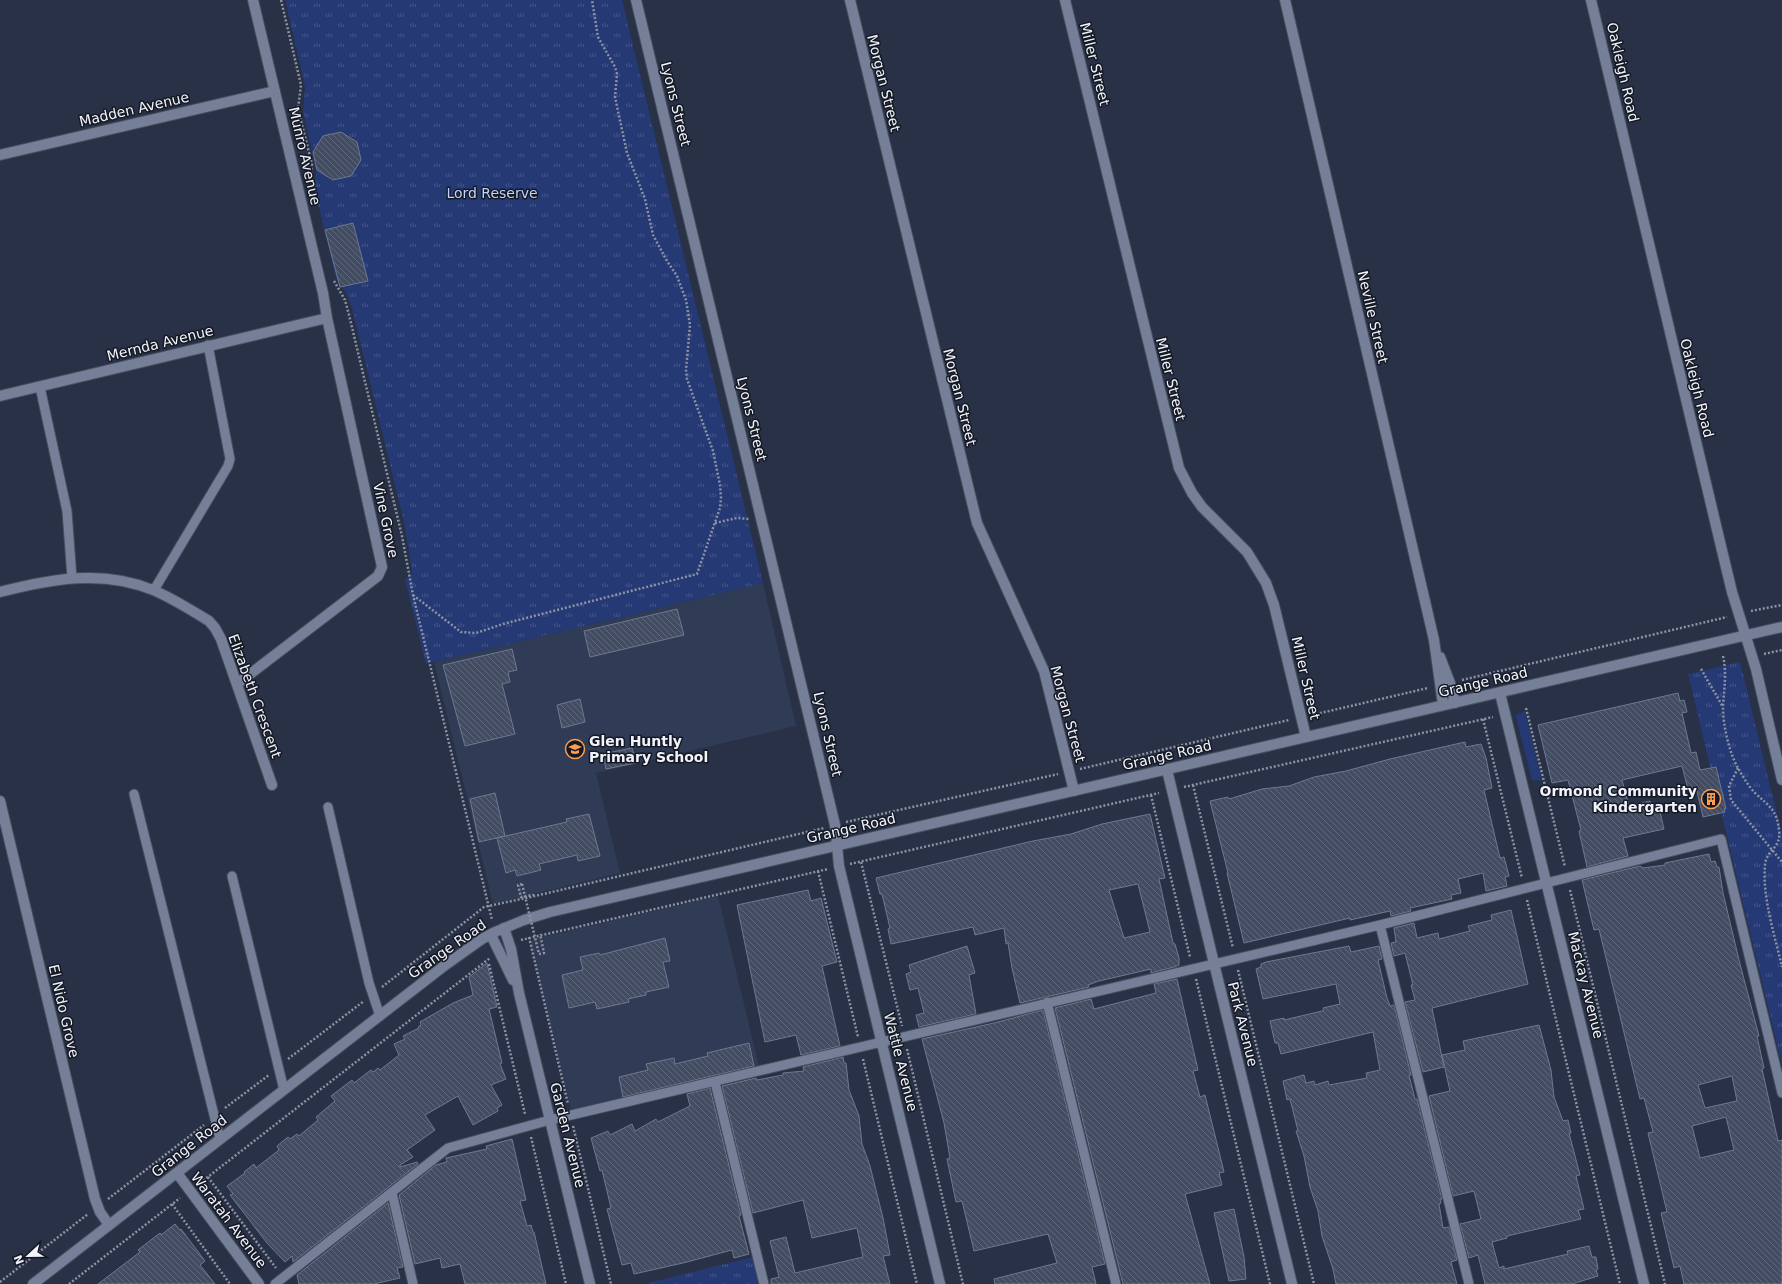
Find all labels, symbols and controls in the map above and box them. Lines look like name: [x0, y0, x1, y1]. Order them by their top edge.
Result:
street label: Miller Street: [1077, 21, 1113, 108]
street label: Oakleigh Road: [1604, 21, 1642, 123]
street label: Morgan Street: [864, 33, 904, 134]
street label: Lyons Street: [658, 60, 694, 148]
street label: Madden Avenue: [77, 89, 191, 129]
street label: Munro Avenue: [286, 105, 324, 207]
park label: Lord Reserve: [446, 185, 538, 201]
street label: Neville Street: [1355, 269, 1392, 365]
street label: Mernda Avenue: [105, 322, 215, 364]
street label: Miller Street: [1153, 336, 1189, 423]
street label: Oakleigh Road: [1677, 337, 1717, 439]
street label: Morgan Street: [940, 347, 980, 448]
street label: Lyons Street: [734, 375, 770, 463]
street label: Vine Grove: [370, 481, 402, 559]
street label: Elizabeth Crescent: [225, 632, 285, 761]
street label: Miller Street: [1289, 635, 1323, 722]
street label: Morgan Street: [1047, 664, 1089, 765]
street label: Grange Road: [1437, 664, 1529, 700]
street label: Lyons Street: [810, 690, 846, 778]
place label: Glen Huntly Primary School: [589, 733, 708, 765]
street label: Grange Road: [1121, 737, 1213, 773]
school or university icon: Glen Huntly Primary School: [564, 738, 586, 760]
place label: Ormond Community Kindergarten: [1540, 783, 1697, 815]
building icon: Ormond Community Kindergarten: [1700, 788, 1722, 810]
street label: Grange Road: [805, 810, 897, 846]
street label: Grange Road: [405, 916, 489, 982]
street label: Mackay Avenue: [1565, 930, 1607, 1040]
street label: El Nido Grove: [45, 963, 83, 1059]
street label: Park Avenue: [1225, 980, 1261, 1068]
street label: Wattle Avenue: [881, 1011, 921, 1113]
street label: Garden Avenue: [547, 1081, 589, 1189]
street label: Grange Road: [148, 1112, 230, 1180]
street label: Waratah Avenue: [188, 1169, 270, 1271]
north arrow: [8, 1236, 48, 1276]
text: N: [11, 1253, 27, 1266]

